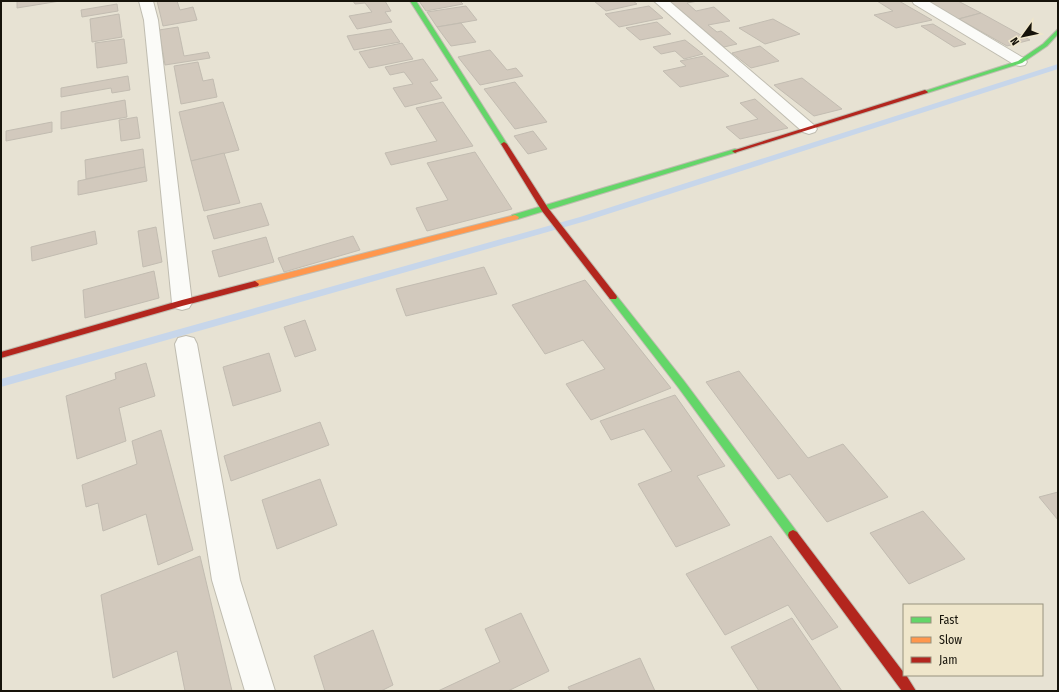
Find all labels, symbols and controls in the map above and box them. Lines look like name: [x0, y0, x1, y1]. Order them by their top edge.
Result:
north arrow: [1003, 16, 1043, 56]
text: N: [1008, 35, 1022, 47]
legend: [903, 604, 1043, 676]
text: Fast: [939, 613, 958, 627]
text: Slow: [939, 633, 962, 647]
text: Jam: [939, 653, 957, 667]

